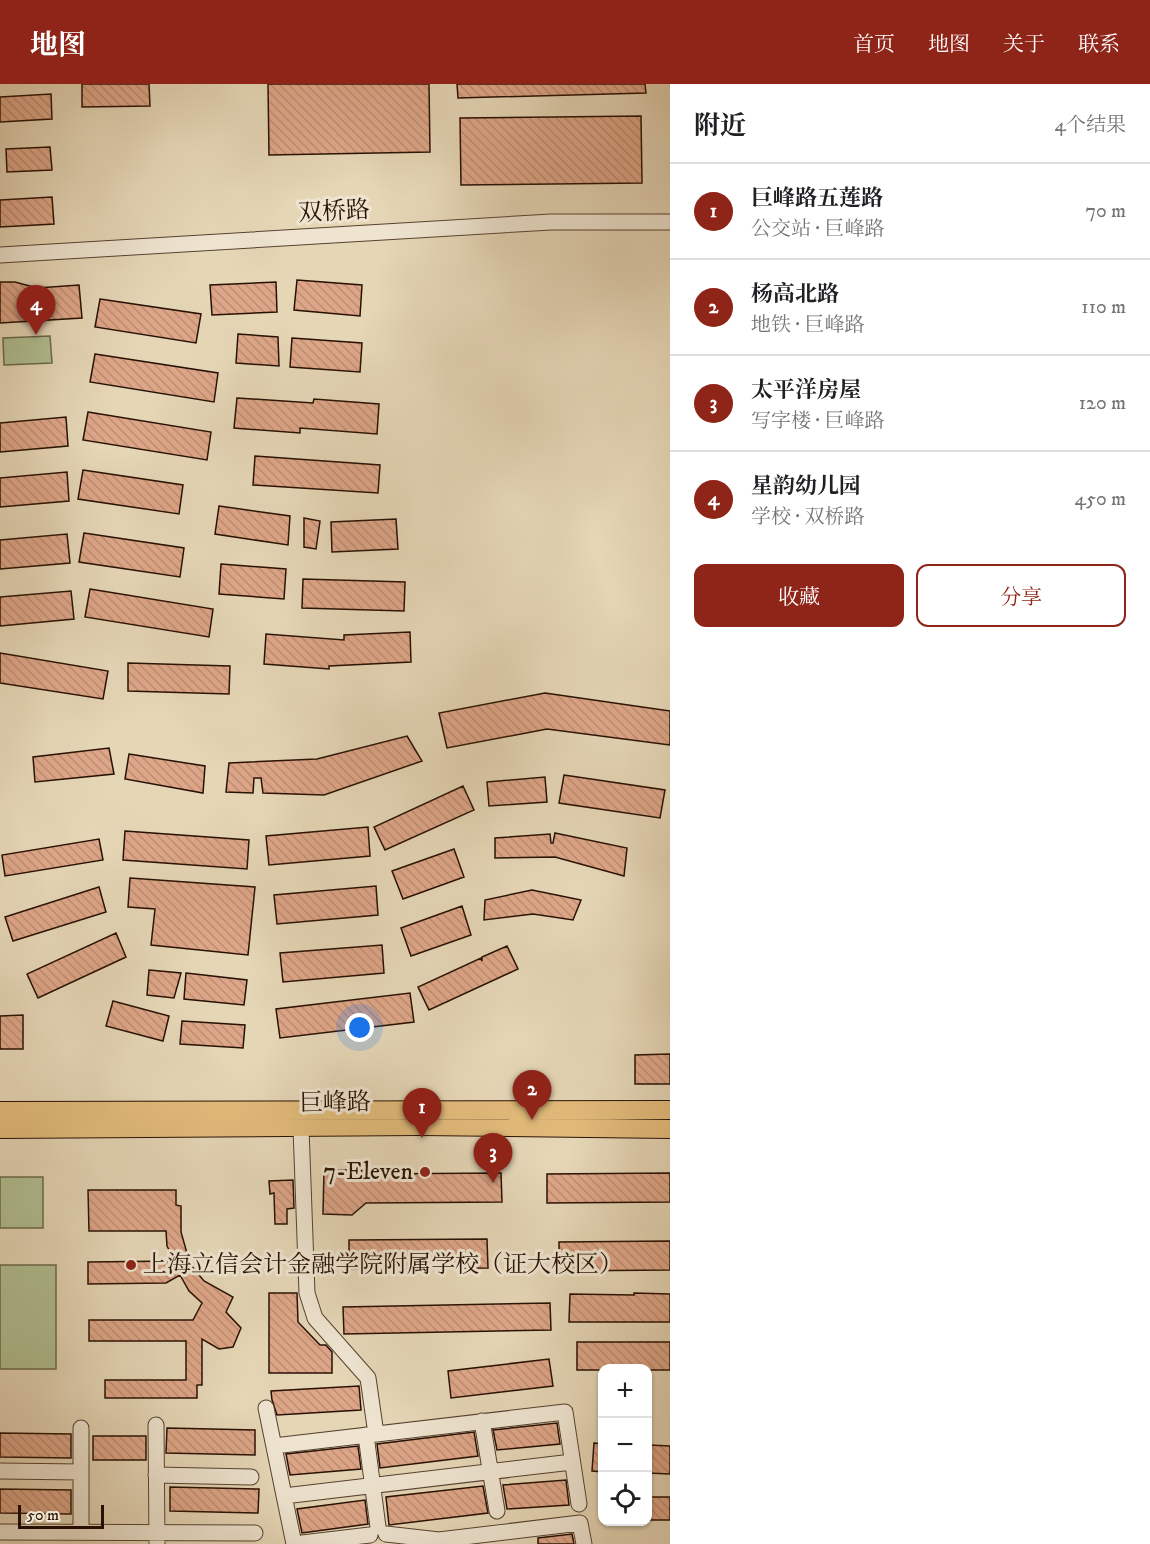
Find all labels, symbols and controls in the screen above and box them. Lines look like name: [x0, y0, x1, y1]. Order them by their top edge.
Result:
text: 地图: [30, 28, 86, 63]
text: 首页: [853, 32, 895, 58]
text: 地图: [928, 32, 970, 58]
text: 关于: [1003, 32, 1045, 58]
text: 联系: [1078, 32, 1120, 58]
text: 附近: [694, 110, 746, 143]
text: 4个结果: [1054, 113, 1126, 138]
text: 巨峰路五莲路: [751, 185, 883, 212]
street label: 双桥路: [297, 195, 371, 229]
text: 1: [710, 199, 717, 224]
text: 70 m: [1085, 199, 1126, 224]
text: 公交站 · 巨峰路: [751, 217, 884, 242]
text: 杨高北路: [751, 281, 839, 308]
pin: 4: [16, 286, 56, 335]
text: 2: [709, 295, 718, 320]
text: 110 m: [1081, 295, 1126, 320]
text: 地铁 · 巨峰路: [751, 313, 864, 338]
text: 太平洋房屋: [751, 377, 861, 404]
text: 3: [710, 391, 717, 416]
text: 120 m: [1079, 391, 1126, 416]
text: 写字楼 · 巨峰路: [751, 409, 884, 434]
text: 星韵幼儿园: [751, 473, 861, 500]
text: 4: [708, 487, 719, 512]
text: 450 m: [1075, 487, 1126, 512]
text: 学校 · 双桥路: [751, 505, 864, 530]
button: 收藏: [694, 564, 904, 627]
button: 分享: [916, 564, 1126, 627]
your location: [345, 1013, 374, 1042]
pin: 2: [512, 1070, 552, 1120]
street label: 巨峰路: [299, 1087, 371, 1119]
pin: 1: [402, 1088, 442, 1138]
pin: 3: [474, 1134, 512, 1183]
place label: 7-Eleven: [324, 1157, 413, 1187]
marker: 7-Eleven: [418, 1165, 432, 1179]
place label: 上海立信会计金融学院附属学校（证大校区）: [143, 1250, 623, 1280]
marker: 上海立信会计金融学院附属学校（证大校区）: [124, 1258, 138, 1272]
map controls: [598, 1364, 652, 1526]
button: +: [598, 1364, 652, 1418]
button: −: [598, 1418, 652, 1472]
button: locate: [598, 1472, 652, 1526]
scale bar: [18, 1502, 104, 1530]
text: 50 m: [27, 1505, 59, 1525]

